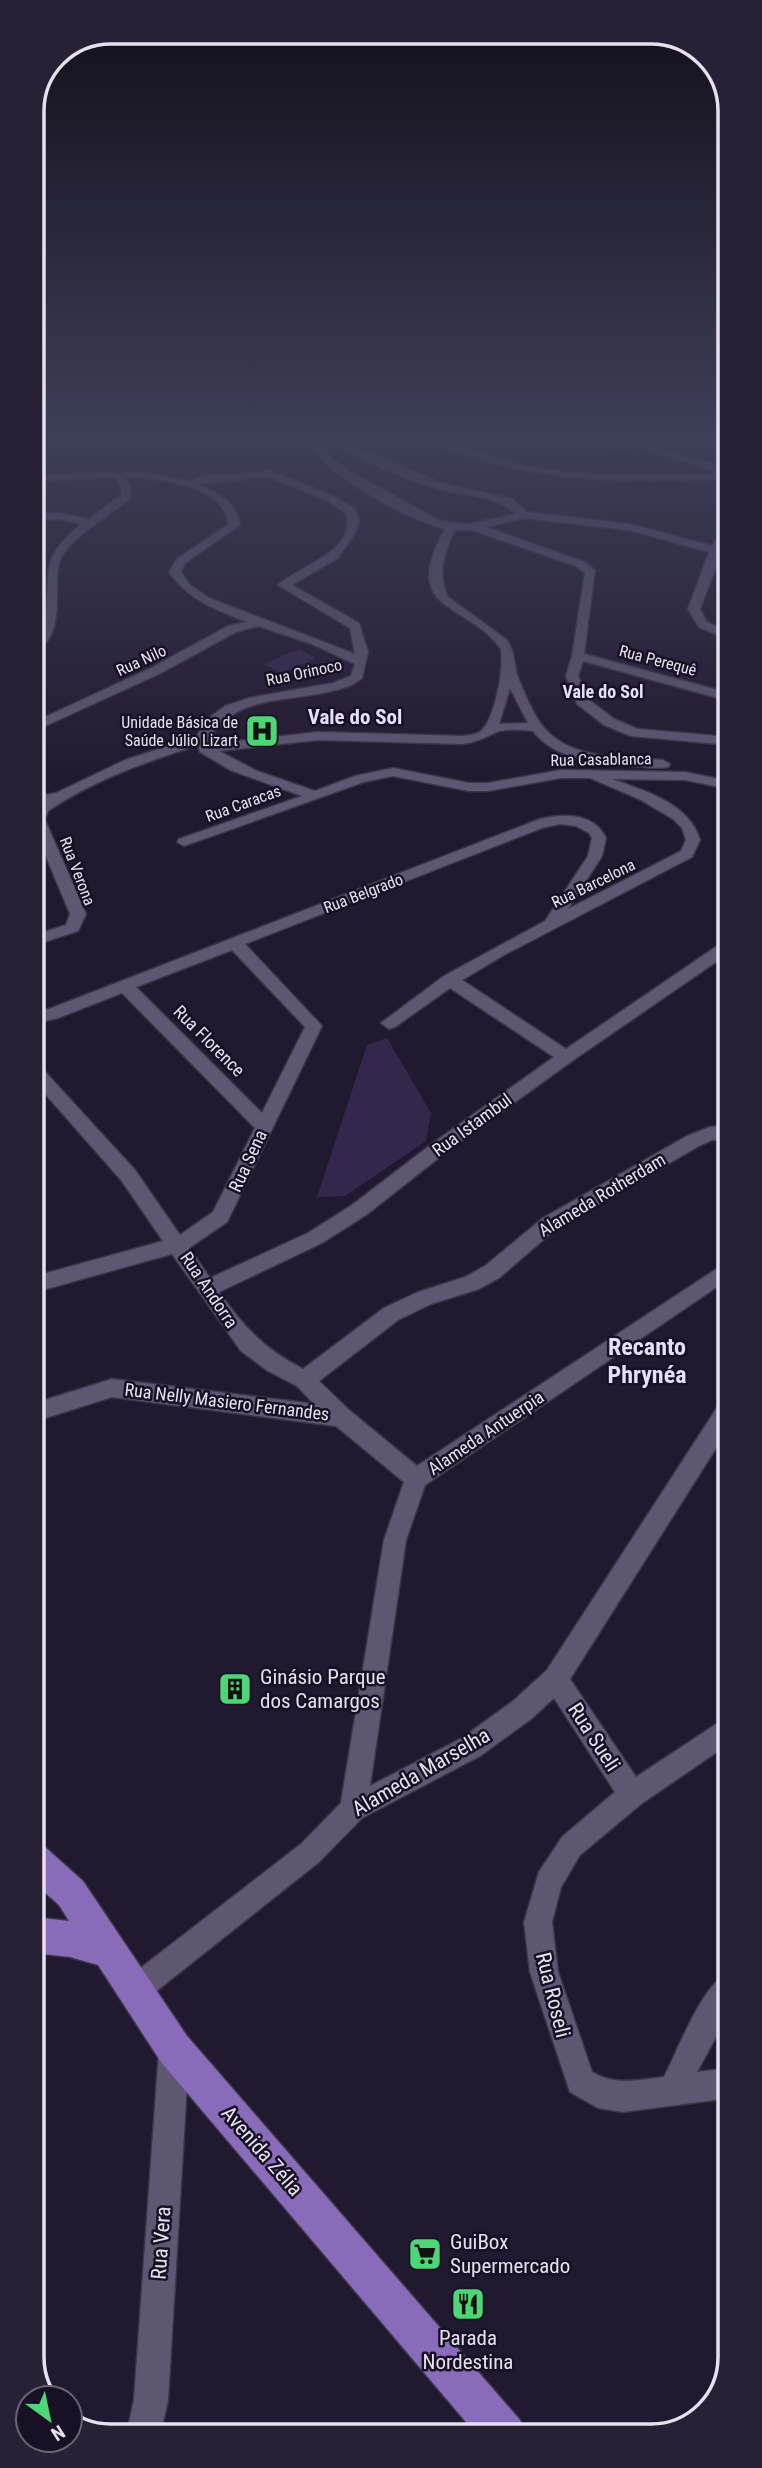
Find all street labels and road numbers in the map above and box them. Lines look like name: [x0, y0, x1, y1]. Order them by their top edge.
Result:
street label: Rua Nilo: [113, 641, 169, 680]
street label: Rua Perequê: [617, 641, 699, 680]
street label: Rua Orinoco: [265, 655, 344, 690]
street label: Rua Casablanca: [550, 749, 652, 770]
street label: Rua Caracas: [203, 781, 283, 826]
street label: Rua Verona: [56, 834, 99, 908]
street label: Rua Barcelona: [548, 855, 638, 912]
street label: Rua Belgrado: [321, 870, 406, 917]
street label: Rua Florence: [169, 1001, 249, 1081]
street label: Rua Istambul: [428, 1089, 515, 1160]
street label: Rua Sena: [224, 1126, 271, 1195]
street label: Alameda Rotherdam: [534, 1148, 669, 1241]
street label: Rua Andorra: [176, 1248, 243, 1332]
street label: Rua Nelly Masiero Fernandes: [124, 1379, 331, 1424]
street label: Alameda Antuerpia: [424, 1386, 548, 1479]
street label: Rua Sueli: [563, 1698, 625, 1776]
street label: Alameda Marselha: [348, 1723, 494, 1821]
street label: Rua Roseli: [531, 1950, 575, 2040]
street label: Avenida Zélia: [217, 2101, 307, 2201]
street label: Rua Vera: [146, 2206, 176, 2280]

